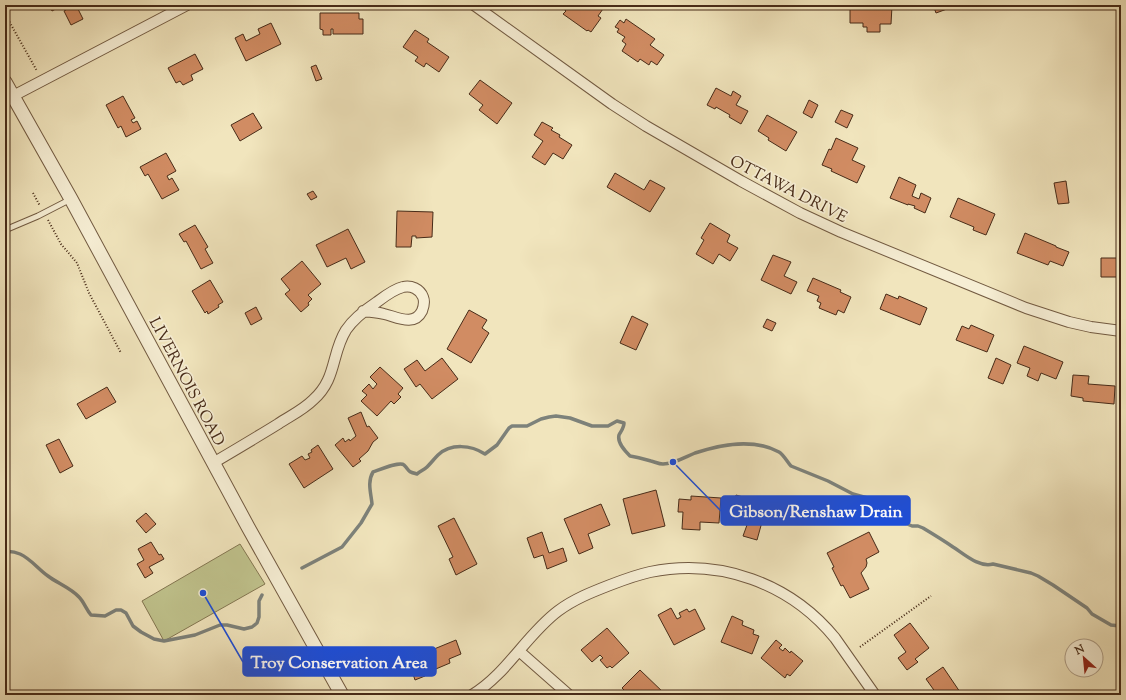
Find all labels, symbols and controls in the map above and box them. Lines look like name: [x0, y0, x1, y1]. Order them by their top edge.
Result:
street label: OTTAWA DRIVE: [725, 151, 851, 230]
street label: LIVERNOIS ROAD: [142, 314, 230, 451]
callout: Gibson/Renshaw Drain: [721, 496, 910, 525]
text: Gibson/Renshaw Drain: [729, 501, 904, 525]
north arrow: [1064, 638, 1104, 678]
text: N: [1071, 641, 1088, 660]
callout: Troy Conservation Area: [243, 647, 436, 676]
text: Troy Conservation Area: [251, 652, 428, 676]

